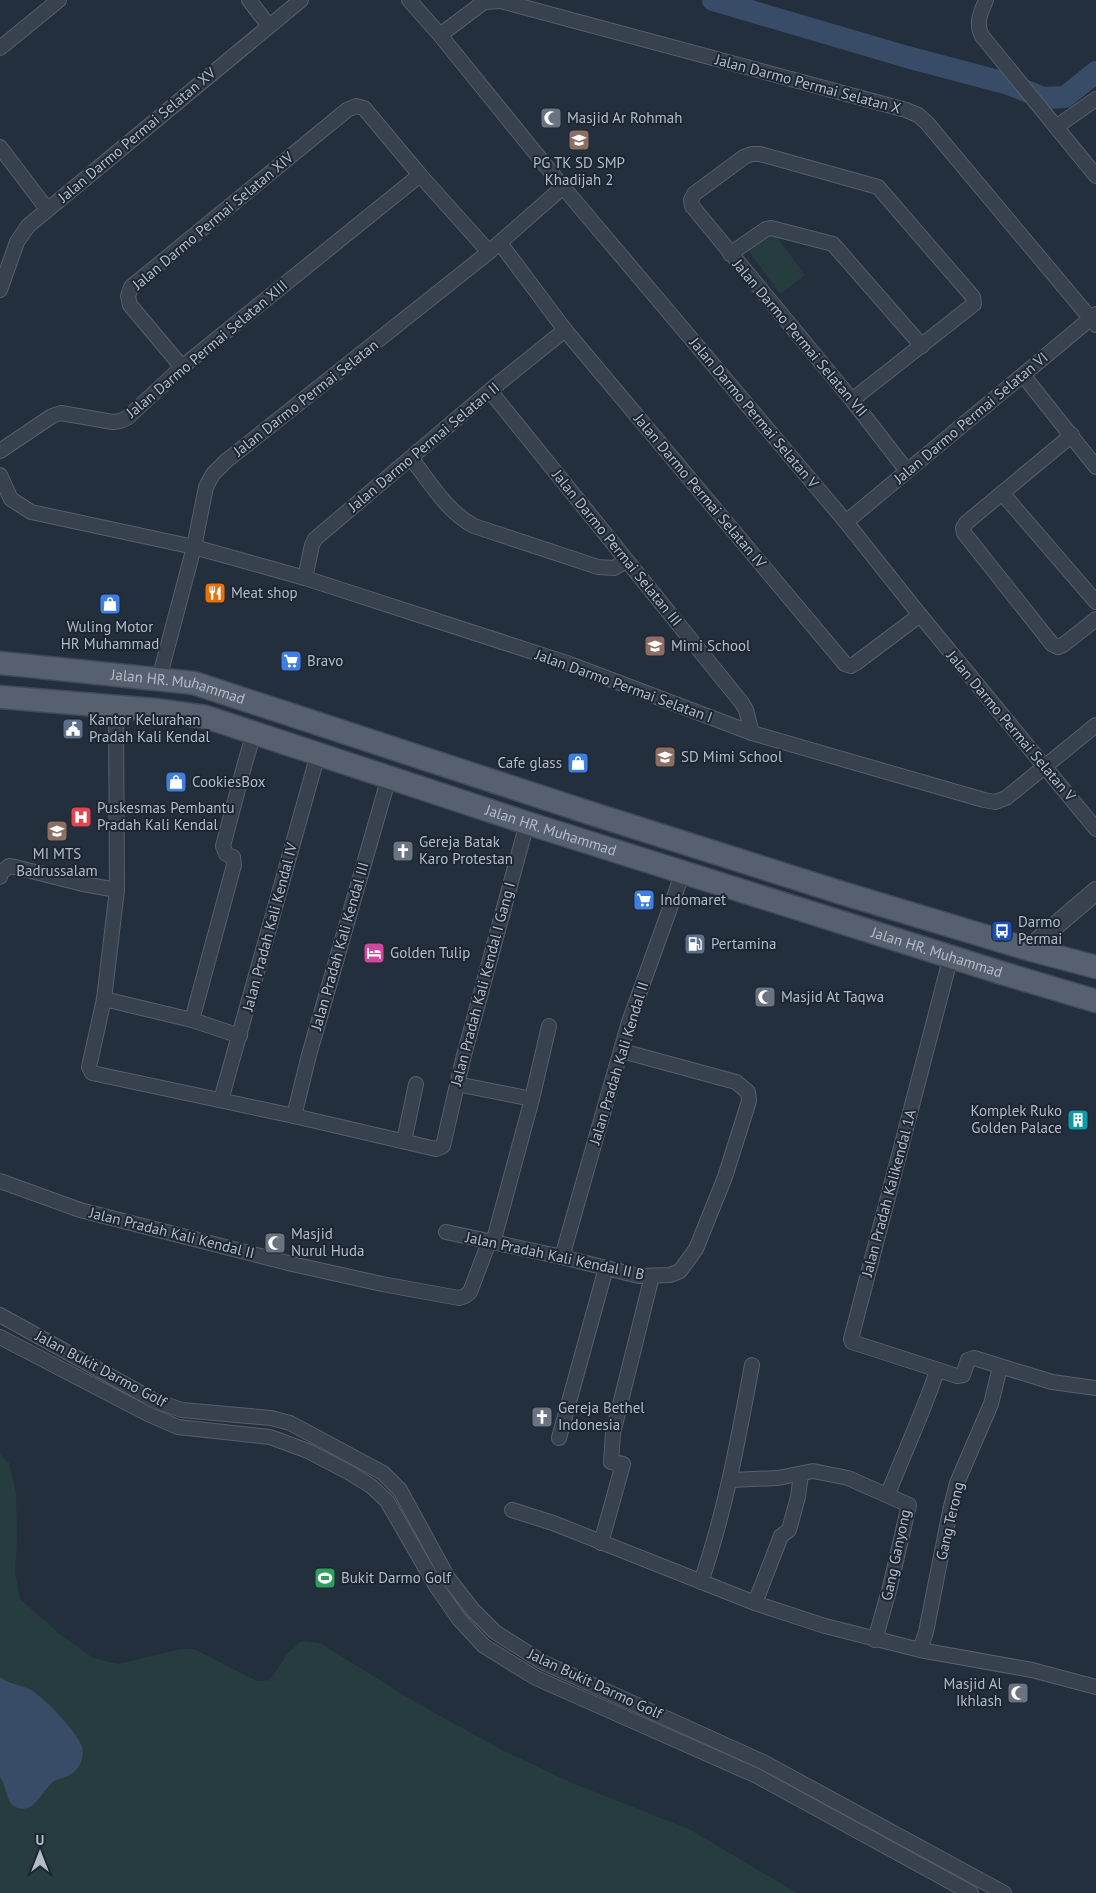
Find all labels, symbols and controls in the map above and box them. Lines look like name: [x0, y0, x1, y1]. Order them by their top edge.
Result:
street label: Jalan Darmo Permai Selatan X: [712, 49, 903, 117]
street label: Jalan Darmo Permai Selatan XV: [53, 63, 220, 207]
mosque icon: Masjid Ar Rohmah: [539, 106, 563, 130]
place label: Masjid Ar Rohmah: [567, 108, 682, 127]
school or university icon: PG TK SD SMP Khadijah 2: [567, 128, 591, 152]
street label: Jalan Darmo Permai Selatan XIV: [127, 147, 297, 294]
place label: PG TK SD SMP Khadijah 2: [533, 153, 625, 189]
street label: Jalan Darmo Permai Selatan VII: [729, 256, 871, 420]
street label: Jalan Darmo Permai Selatan XIII: [121, 276, 291, 422]
street label: Jalan Darmo Permai Selatan V: [686, 334, 822, 492]
street label: Jalan Darmo Permai Selatan: [229, 335, 382, 461]
street label: Jalan Darmo Permai Selatan VI: [889, 348, 1052, 488]
street label: Jalan Darmo Permai Selatan II: [343, 378, 503, 516]
street label: Jalan Darmo Permai Selatan IV: [630, 409, 771, 572]
street label: Jalan Darmo Permai Selatan III: [548, 465, 686, 630]
restaurant icon: Meat shop: [203, 581, 227, 605]
place label: Meat shop: [231, 583, 298, 602]
shop icon: Wuling Motor HR Muhammad: [98, 592, 122, 616]
place label: Wuling Motor HR Muhammad: [61, 617, 159, 653]
school or university icon: Mimi School: [643, 634, 667, 658]
place label: Mimi School: [671, 636, 751, 655]
street label: Jalan Darmo Permai Selatan I: [532, 644, 715, 726]
street label: Jalan Darmo Permai Selatan V: [942, 646, 1080, 805]
supermarket icon: Bravo: [279, 649, 303, 673]
place label: Bravo: [307, 651, 343, 670]
street label: Jalan HR. Muhammad: [109, 664, 248, 708]
place label: Kantor Kelurahan Pradah Kali Kendal: [89, 710, 210, 746]
public building icon: Kantor Kelurahan Pradah Kali Kendal: [61, 717, 85, 741]
school or university icon: SD Mimi School: [653, 745, 677, 769]
place label: SD Mimi School: [681, 747, 783, 766]
shop icon: Cafe glass: [566, 751, 590, 775]
place label: Cafe glass: [497, 753, 562, 772]
shop icon: CookiesBox: [164, 770, 188, 794]
place label: CookiesBox: [192, 772, 266, 791]
place label: Puskesmas Pembantu Pradah Kali Kendal: [97, 798, 235, 834]
street label: Jalan HR. Muhammad: [482, 800, 619, 860]
hospital icon: Puskesmas Pembantu Pradah Kali Kendal: [69, 805, 93, 829]
school or university icon: MI MTS Badrussalam: [45, 819, 69, 843]
place label: Gereja Batak Karo Protestan: [419, 832, 513, 868]
church icon: Gereja Batak Karo Protestan: [391, 839, 415, 863]
street label: Jalan Pradah Kali Kendal IV: [238, 840, 301, 1014]
place label: MI MTS Badrussalam: [16, 844, 98, 880]
street label: Jalan Pradah Kali Kendal III: [306, 860, 373, 1033]
street label: Jalan Pradah Kali Kendal I Gang I: [446, 880, 519, 1089]
supermarket icon: Indomaret: [632, 888, 656, 912]
place label: Indomaret: [660, 890, 726, 909]
place label: Darmo Permai: [1018, 912, 1062, 948]
bus stop icon: Darmo Permai: [990, 919, 1014, 943]
street label: Jalan HR. Muhammad: [868, 922, 1005, 982]
fuel station icon: Pertamina: [683, 932, 707, 956]
place label: Pertamina: [711, 934, 776, 953]
hotel icon: Golden Tulip: [362, 941, 386, 965]
place label: Golden Tulip: [390, 943, 470, 962]
street label: Jalan Pradah Kali Kendal II: [584, 979, 652, 1148]
mosque icon: Masjid At Taqwa: [753, 985, 777, 1009]
place label: Masjid At Taqwa: [781, 987, 884, 1006]
place label: Komplek Ruko Golden Palace: [971, 1101, 1062, 1137]
street label: Jalan Pradah Kalikendal 1A: [857, 1107, 920, 1279]
building icon: Komplek Ruko Golden Palace: [1066, 1108, 1090, 1132]
street label: Jalan Pradah Kali Kendal II: [87, 1203, 257, 1262]
place label: Masjid Nurul Huda: [291, 1224, 364, 1260]
street label: Jalan Pradah Kali Kendal II B: [463, 1227, 646, 1284]
mosque icon: Masjid Nurul Huda: [263, 1231, 287, 1255]
street label: Jalan Bukit Darmo Golf: [31, 1325, 171, 1412]
place label: Gereja Bethel Indonesia: [558, 1398, 645, 1434]
church icon: Gereja Bethel Indonesia: [530, 1405, 554, 1429]
street label: Gang Terong: [931, 1480, 968, 1562]
street label: Gang Ganyong: [877, 1508, 914, 1602]
sports icon: Bukit Darmo Golf: [313, 1566, 337, 1590]
place label: Bukit Darmo Golf: [341, 1568, 452, 1587]
street label: Jalan Bukit Darmo Golf: [524, 1644, 666, 1724]
place label: Masjid Al Ikhlash: [944, 1674, 1003, 1710]
mosque icon: Masjid Al Ikhlash: [1006, 1681, 1030, 1705]
north arrow: [15, 1828, 65, 1878]
text: U: [36, 1831, 44, 1849]

